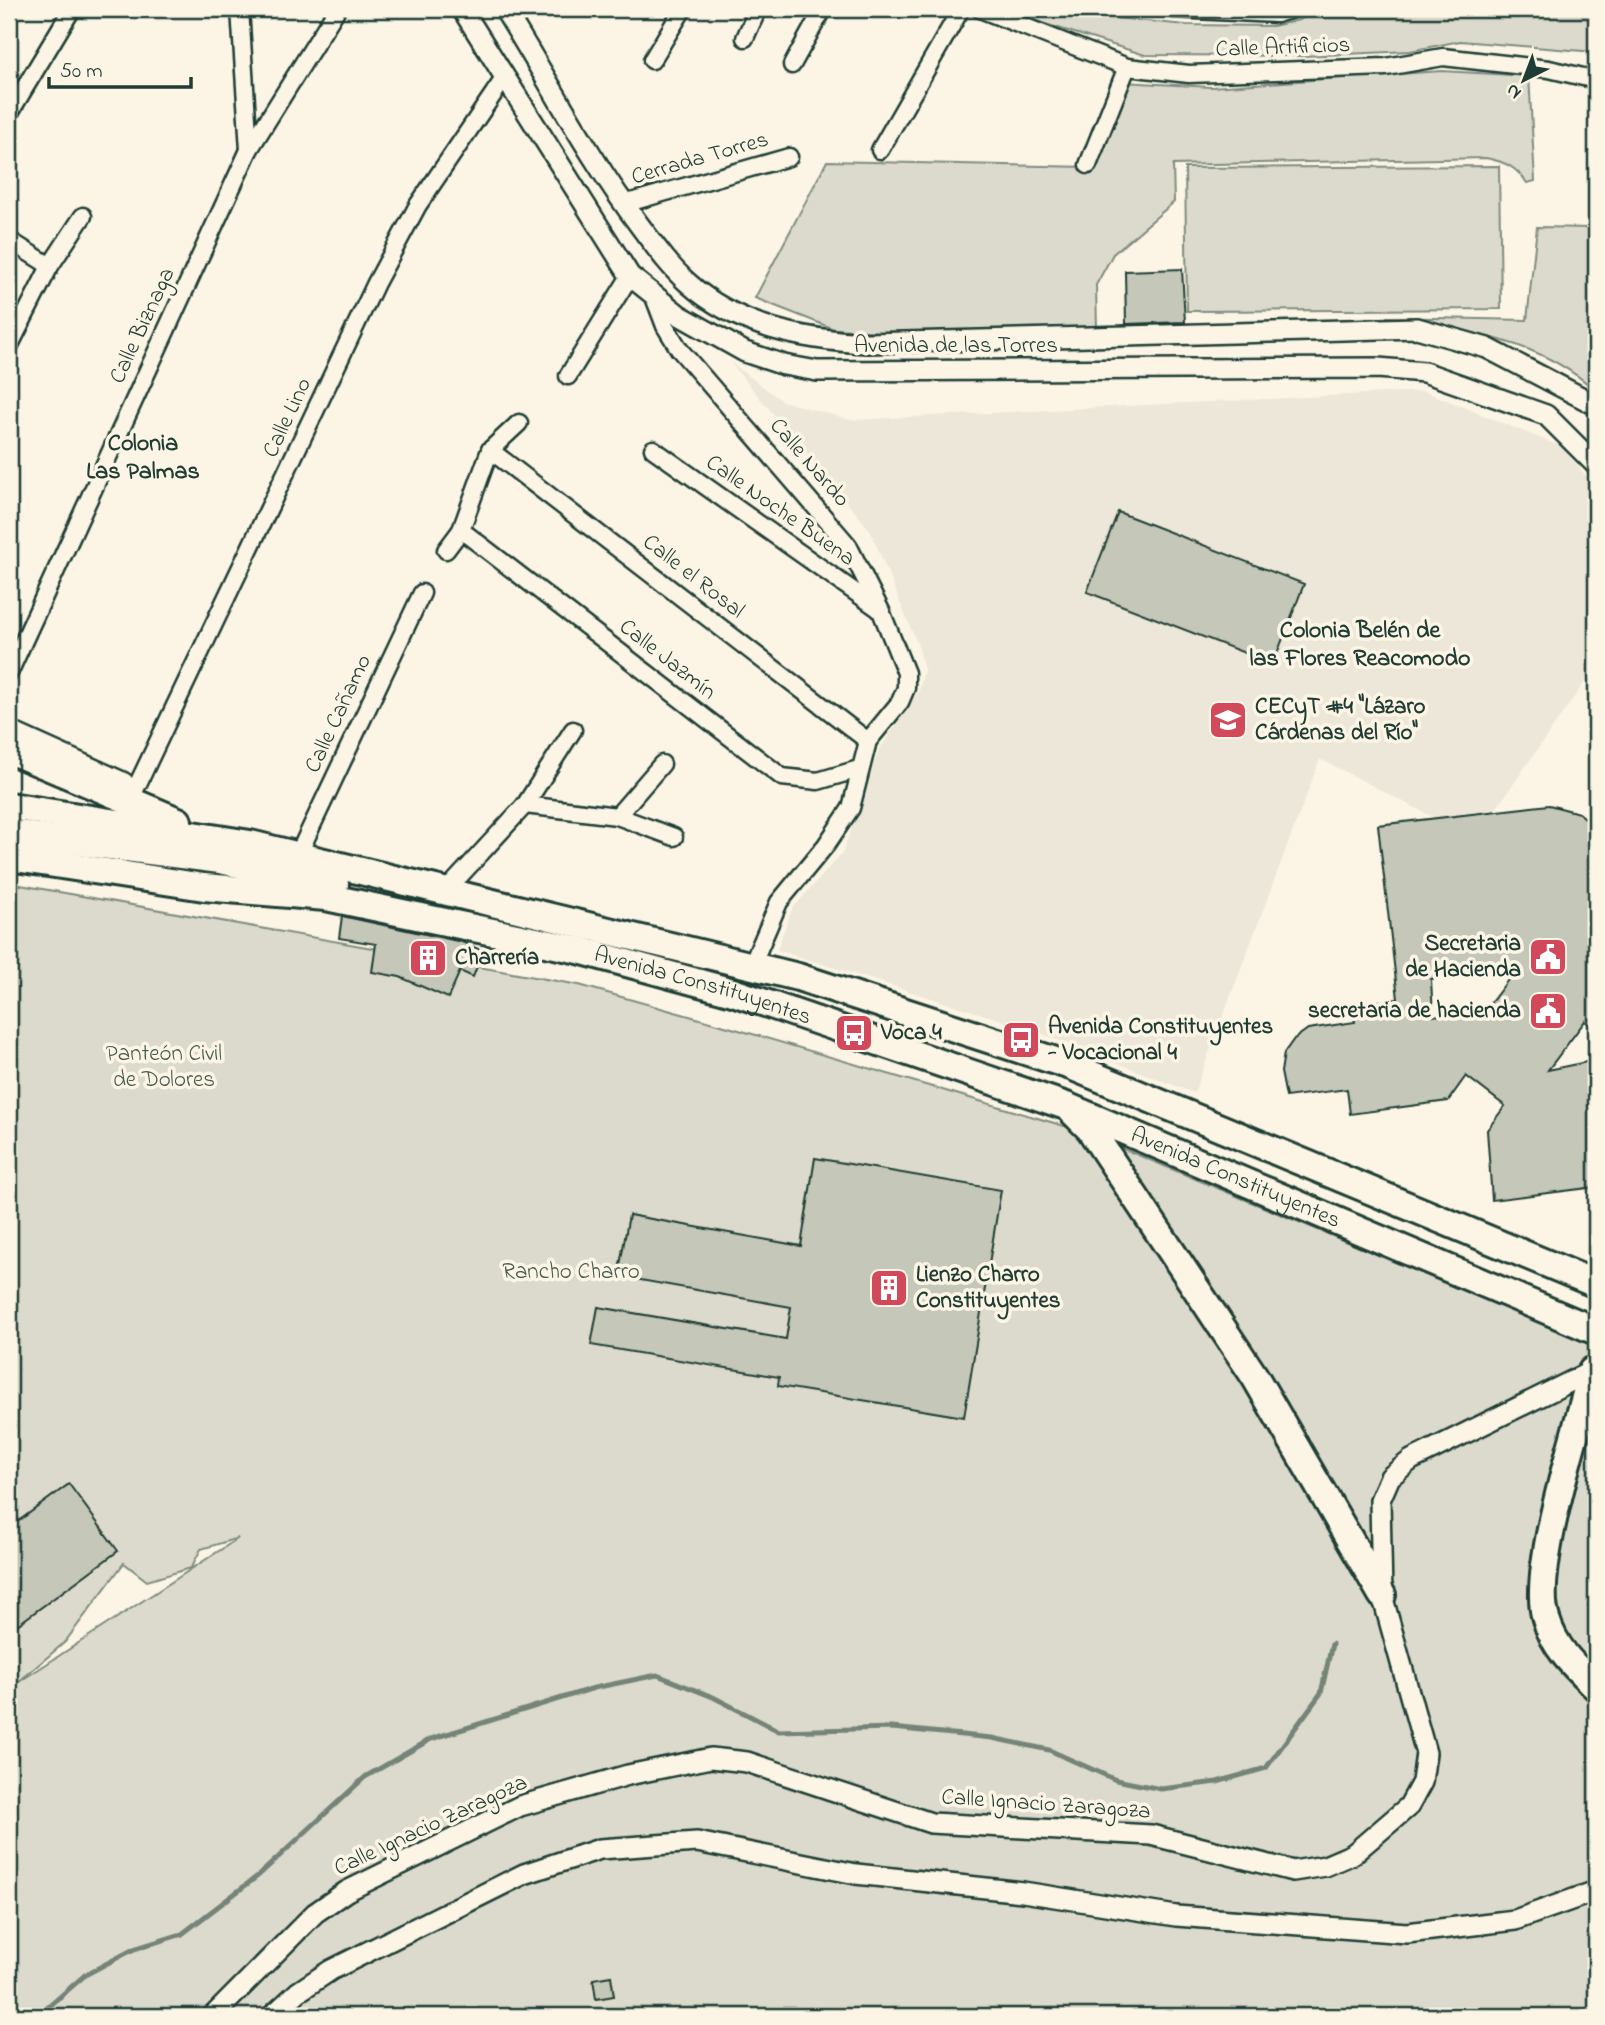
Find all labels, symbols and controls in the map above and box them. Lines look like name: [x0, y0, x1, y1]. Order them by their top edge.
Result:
street label: Calle Artificios: [1215, 29, 1351, 67]
scale bar: [49, 46, 191, 90]
north arrow: [1490, 46, 1560, 116]
text: 50 m: [60, 57, 103, 87]
text: N: [1500, 76, 1528, 105]
street label: Cerrada Torres: [628, 124, 772, 194]
street label: Calle Biznaga: [102, 263, 185, 390]
street label: Avenida de las Torres: [854, 330, 1058, 363]
street label: Calle Lino: [255, 373, 321, 463]
street label: Calle Nardo: [761, 411, 857, 515]
district label: Colonia Las Palmas: [86, 427, 200, 490]
street label: Calle Noche Buena: [698, 447, 862, 575]
street label: Calle el Rosal: [635, 527, 751, 627]
street label: Calle Jazmín: [611, 611, 723, 709]
district label: Colonia Belén de las Flores Reacomodo: [1250, 614, 1470, 677]
street label: Calle Cañamo: [297, 649, 381, 779]
place label: CECyT #4 "Lázaro Cárdenas del Río": [1255, 691, 1426, 750]
school or university icon: CECyT #4 "Lázaro Cárdenas del Río": [1207, 699, 1249, 741]
place label: Secretaria de Hacienda: [1405, 928, 1521, 987]
public building icon: Secretaria de Hacienda: [1527, 936, 1569, 978]
building icon: Charrería: [407, 937, 449, 979]
street label: Avenida Constituyentes: [590, 938, 816, 1034]
place label: Charrería: [455, 942, 539, 975]
public building icon: secretaria de hacienda: [1527, 990, 1569, 1032]
place label: secretaria de hacienda: [1308, 995, 1521, 1028]
place label: Avenida Constituyentes - Vocacional 4: [1047, 1011, 1273, 1070]
bus stop icon: Voca 4: [833, 1012, 875, 1054]
place label: Voca 4: [880, 1017, 942, 1050]
bus stop icon: Avenida Constituyentes - Vocacional 4: [1000, 1019, 1042, 1061]
park label: Panteón Civil de Dolores: [106, 1038, 222, 1097]
street label: Avenida Constituyentes: [1125, 1119, 1346, 1237]
park label: Rancho Charro: [502, 1256, 640, 1289]
place label: Lienzo Charro Constituyentes: [916, 1259, 1061, 1320]
building icon: Lienzo Charro Constituyentes: [868, 1267, 910, 1309]
street label: Calle Ignacio Zaragoza: [329, 1767, 533, 1886]
street label: Calle Ignacio Zaragoza: [940, 1781, 1152, 1830]

